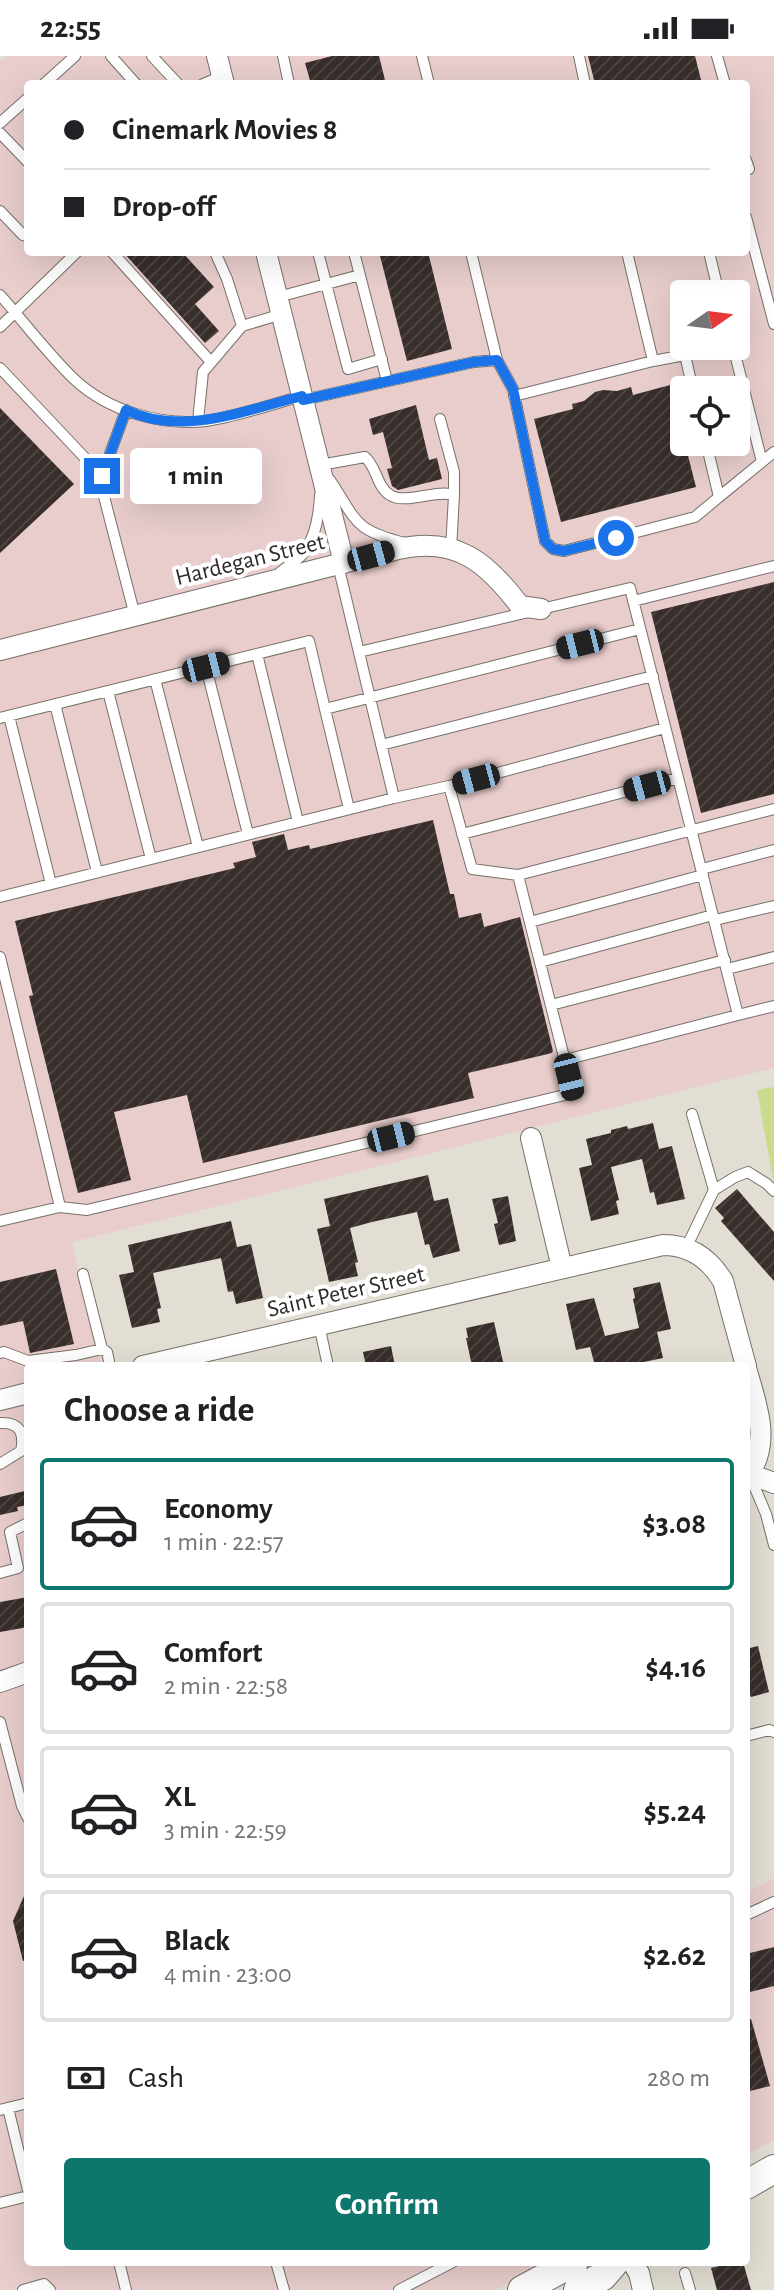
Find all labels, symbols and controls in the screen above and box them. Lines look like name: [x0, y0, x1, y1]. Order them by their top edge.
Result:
text: 22:55: [40, 13, 101, 43]
text: Cinemark Movies 8: [112, 115, 337, 145]
text: Drop-off: [112, 192, 215, 222]
north arrow: [670, 280, 750, 360]
map controls: [670, 280, 750, 456]
button: locate: [670, 376, 750, 456]
callout: 1 min: [130, 448, 262, 504]
route end: [84, 458, 120, 494]
text: 1 min: [169, 463, 223, 489]
route start: [598, 520, 634, 556]
street label: Hardegan Street: [173, 530, 327, 590]
car: [345, 538, 397, 574]
car: [554, 627, 606, 661]
car: [180, 650, 232, 684]
car: [450, 761, 502, 797]
car: [621, 768, 673, 804]
car: [552, 1051, 586, 1103]
car: [365, 1120, 417, 1154]
street label: Saint Peter Street: [265, 1262, 427, 1322]
text: Choose a ride: [64, 1392, 254, 1428]
icon: car: [68, 1488, 140, 1560]
text: Economy: [164, 1494, 273, 1524]
text: $3.08: [642, 1509, 706, 1539]
text: 1 min · 22:57: [164, 1529, 284, 1555]
icon: car: [68, 1632, 140, 1704]
text: Comfort: [164, 1638, 263, 1668]
text: $4.16: [645, 1653, 706, 1683]
text: 2 min · 22:58: [164, 1673, 288, 1699]
icon: car: [68, 1776, 140, 1848]
text: XL: [164, 1782, 196, 1812]
text: $5.24: [643, 1797, 706, 1827]
text: 3 min · 22:59: [164, 1817, 287, 1843]
icon: car: [68, 1920, 140, 1992]
text: Black: [164, 1926, 230, 1956]
text: $2.62: [643, 1941, 706, 1971]
text: 4 min · 23:00: [164, 1961, 292, 1987]
icon: cash: [64, 2056, 108, 2100]
text: Cash: [128, 2063, 184, 2093]
text: 280 m: [647, 2065, 710, 2091]
button: Confirm: [64, 2158, 710, 2250]

